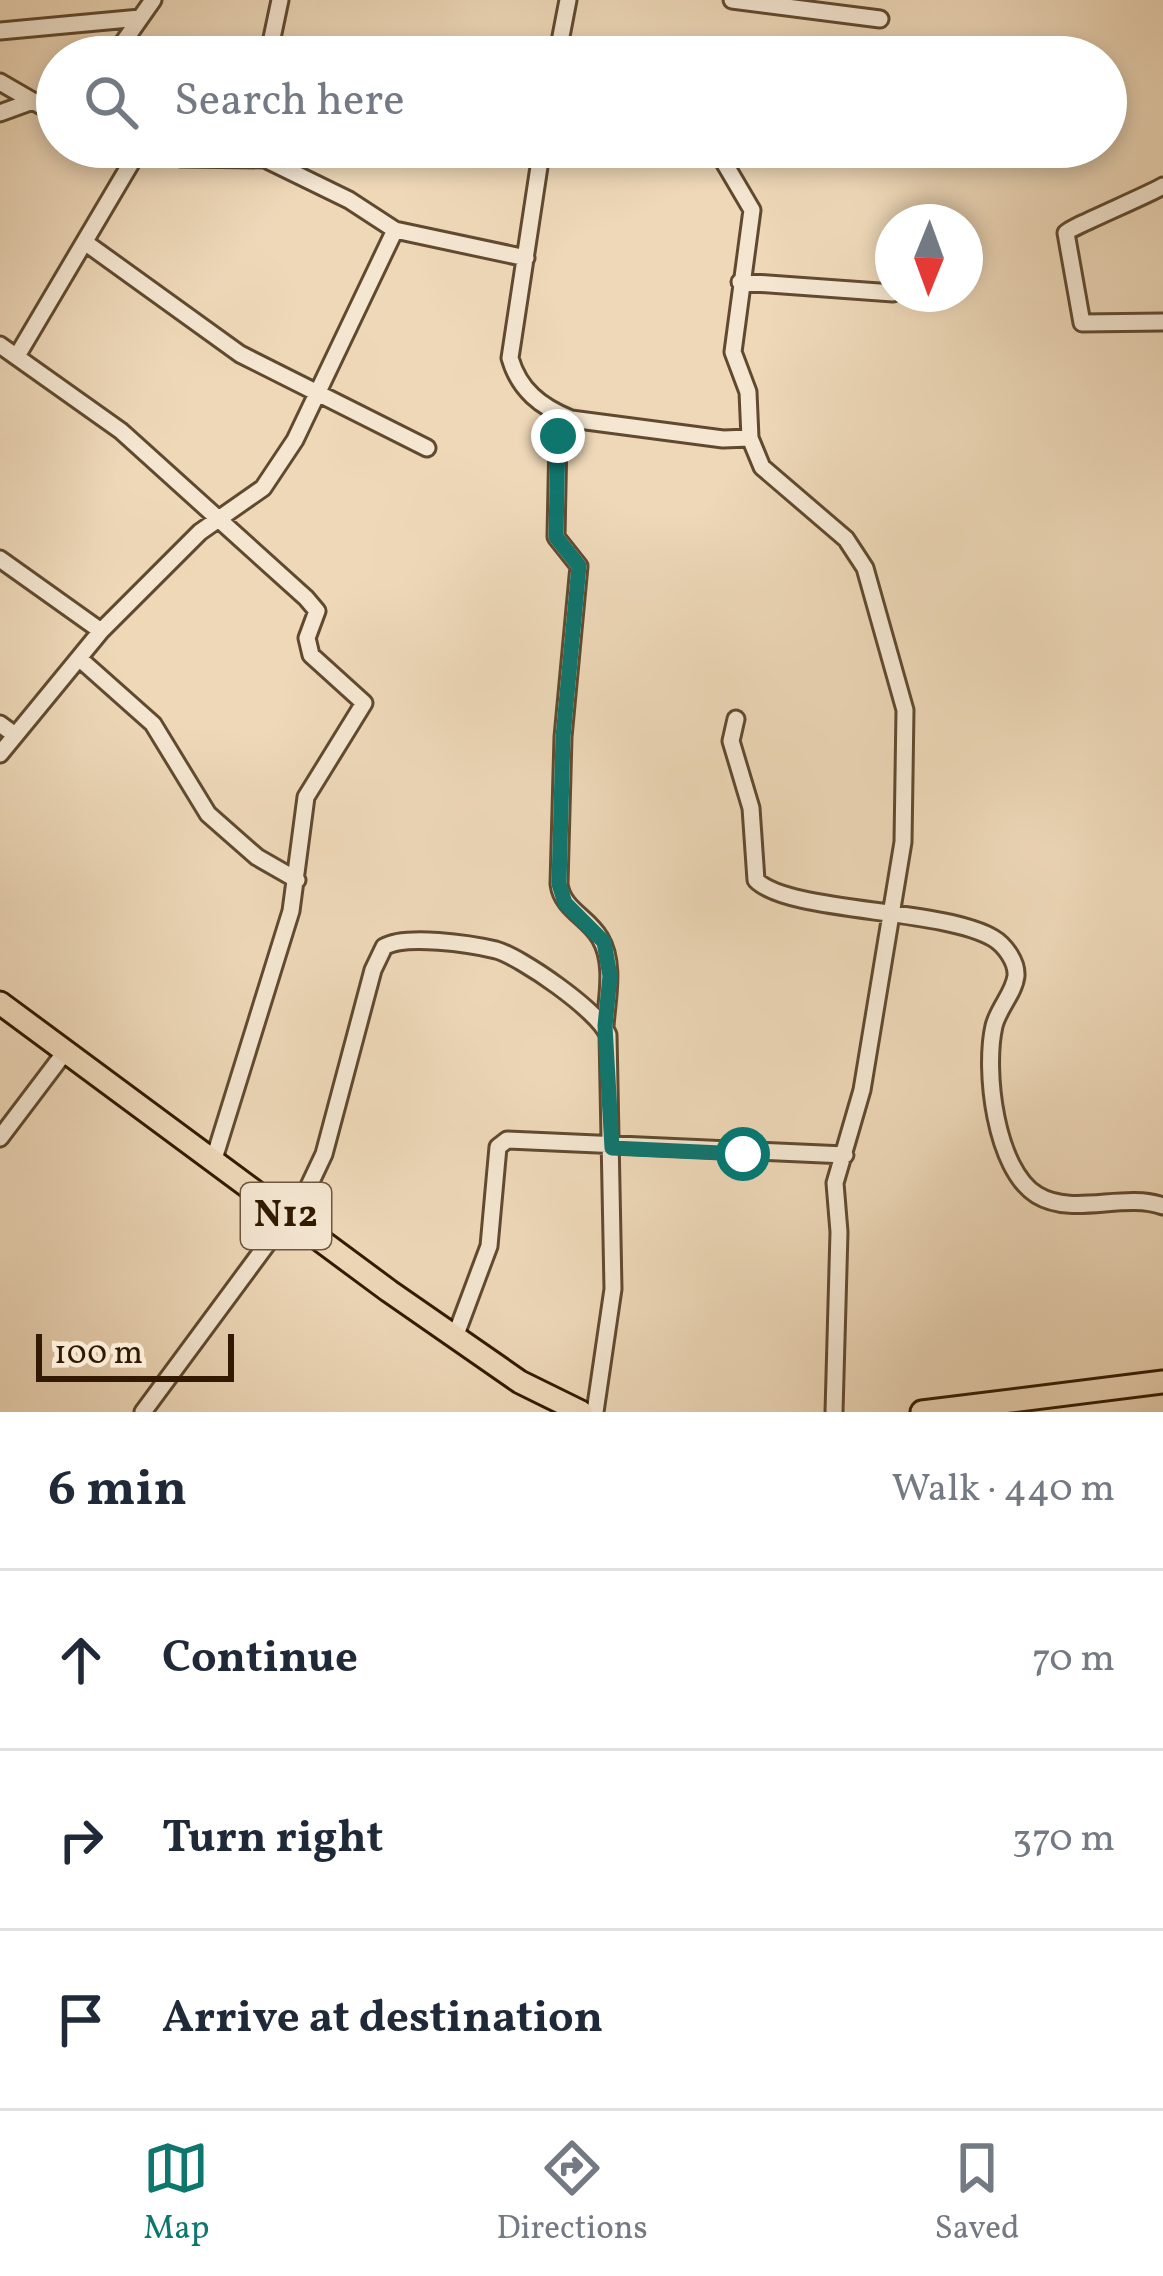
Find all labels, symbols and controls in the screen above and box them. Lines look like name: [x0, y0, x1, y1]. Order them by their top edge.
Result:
search box: [36, 36, 1127, 168]
icon: search: [78, 69, 144, 135]
text: Search here: [174, 71, 405, 134]
north arrow: [875, 204, 983, 312]
route end: [531, 409, 585, 463]
route start: [716, 1127, 770, 1181]
road number: N12: [241, 1183, 331, 1249]
scale bar: [36, 1328, 234, 1381]
text: 100 m: [54, 1332, 143, 1378]
text: 6 min: [48, 1455, 187, 1526]
text: Walk · 440 m: [891, 1463, 1115, 1517]
icon: ahead: [48, 1627, 114, 1693]
text: Continue: [162, 1628, 358, 1691]
text: 70 m: [1032, 1633, 1115, 1687]
icon: right: [48, 1807, 114, 1873]
text: Turn right: [162, 1808, 383, 1871]
text: 370 m: [1012, 1813, 1115, 1867]
icon: arrive: [48, 1987, 114, 2053]
text: Arrive at destination: [162, 1988, 603, 2051]
tab: Map: [143, 2135, 210, 2253]
tab: Directions: [496, 2135, 648, 2253]
tab: Saved: [935, 2135, 1020, 2253]

